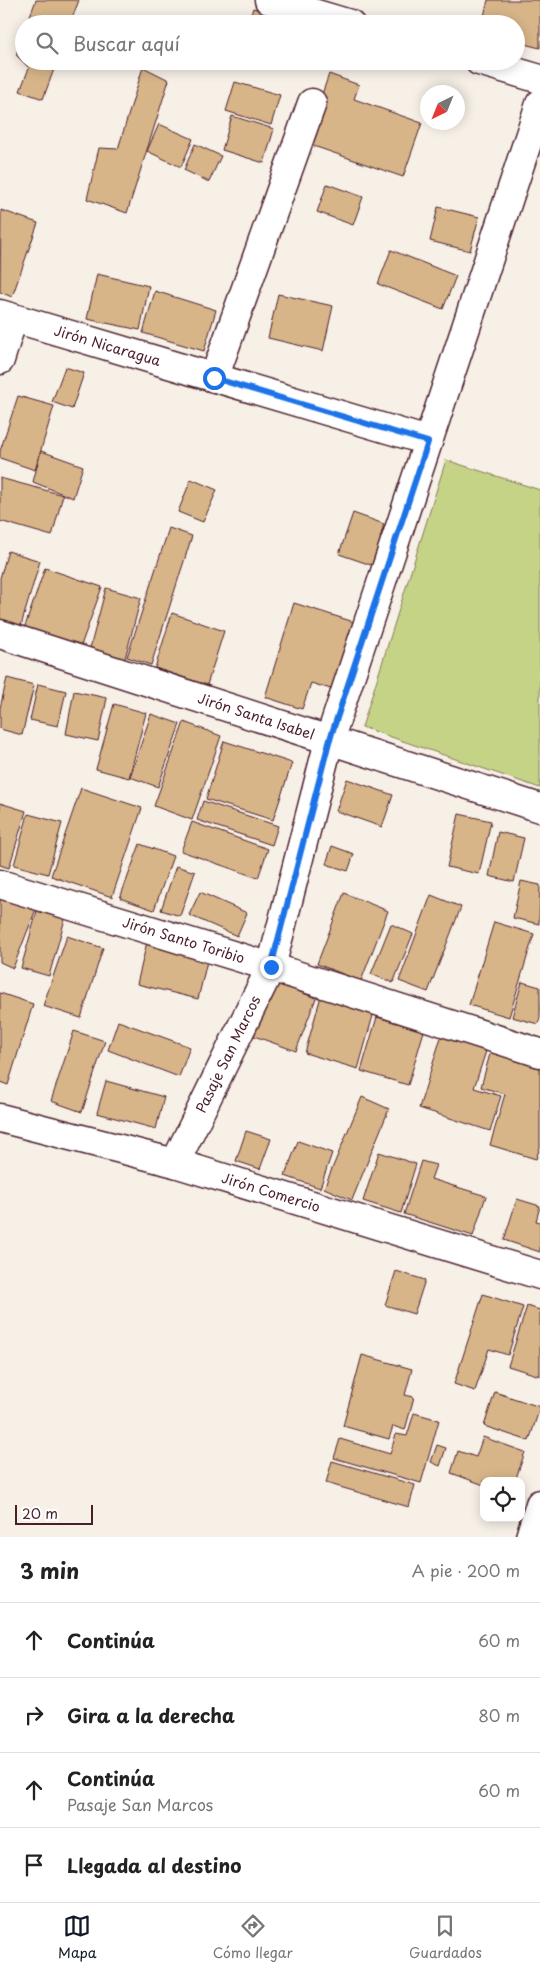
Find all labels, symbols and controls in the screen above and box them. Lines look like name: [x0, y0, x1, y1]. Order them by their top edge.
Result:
search box: [15, 15, 525, 70]
icon: search: [33, 29, 61, 57]
text: Buscar aquí: [73, 29, 180, 57]
north arrow: [420, 85, 465, 130]
street label: Jirón Nicaragua: [52, 320, 164, 371]
route start: [203, 367, 226, 390]
street label: Jirón Santa Isabel: [195, 687, 317, 745]
street label: Jirón Santo Toribio: [120, 911, 248, 968]
route end: [260, 956, 283, 979]
street label: Pasaje San Marcos: [190, 992, 265, 1116]
street label: Jirón Comercio: [219, 1167, 323, 1217]
map controls: [480, 1477, 525, 1522]
button: locate: [480, 1477, 525, 1522]
scale bar: [15, 1502, 92, 1525]
text: 20 m: [22, 1503, 58, 1524]
text: 3 min: [20, 1554, 79, 1586]
text: A pie · 200 m: [412, 1558, 520, 1582]
icon: ahead: [20, 1626, 48, 1654]
text: Continúa: [67, 1626, 155, 1654]
text: 60 m: [478, 1628, 520, 1652]
icon: right: [20, 1701, 48, 1729]
text: Gira a la derecha: [67, 1701, 235, 1729]
text: 80 m: [478, 1703, 520, 1727]
text: Continúa: [67, 1764, 155, 1792]
icon: ahead: [20, 1776, 48, 1804]
text: 60 m: [478, 1778, 520, 1802]
text: Pasaje San Marcos: [67, 1792, 213, 1816]
icon: arrive: [20, 1851, 48, 1879]
text: Llegada al destino: [67, 1851, 241, 1879]
tab: Mapa: [58, 1912, 97, 1963]
tab: Cómo llegar: [213, 1912, 293, 1963]
tab: Guardados: [409, 1912, 482, 1963]

